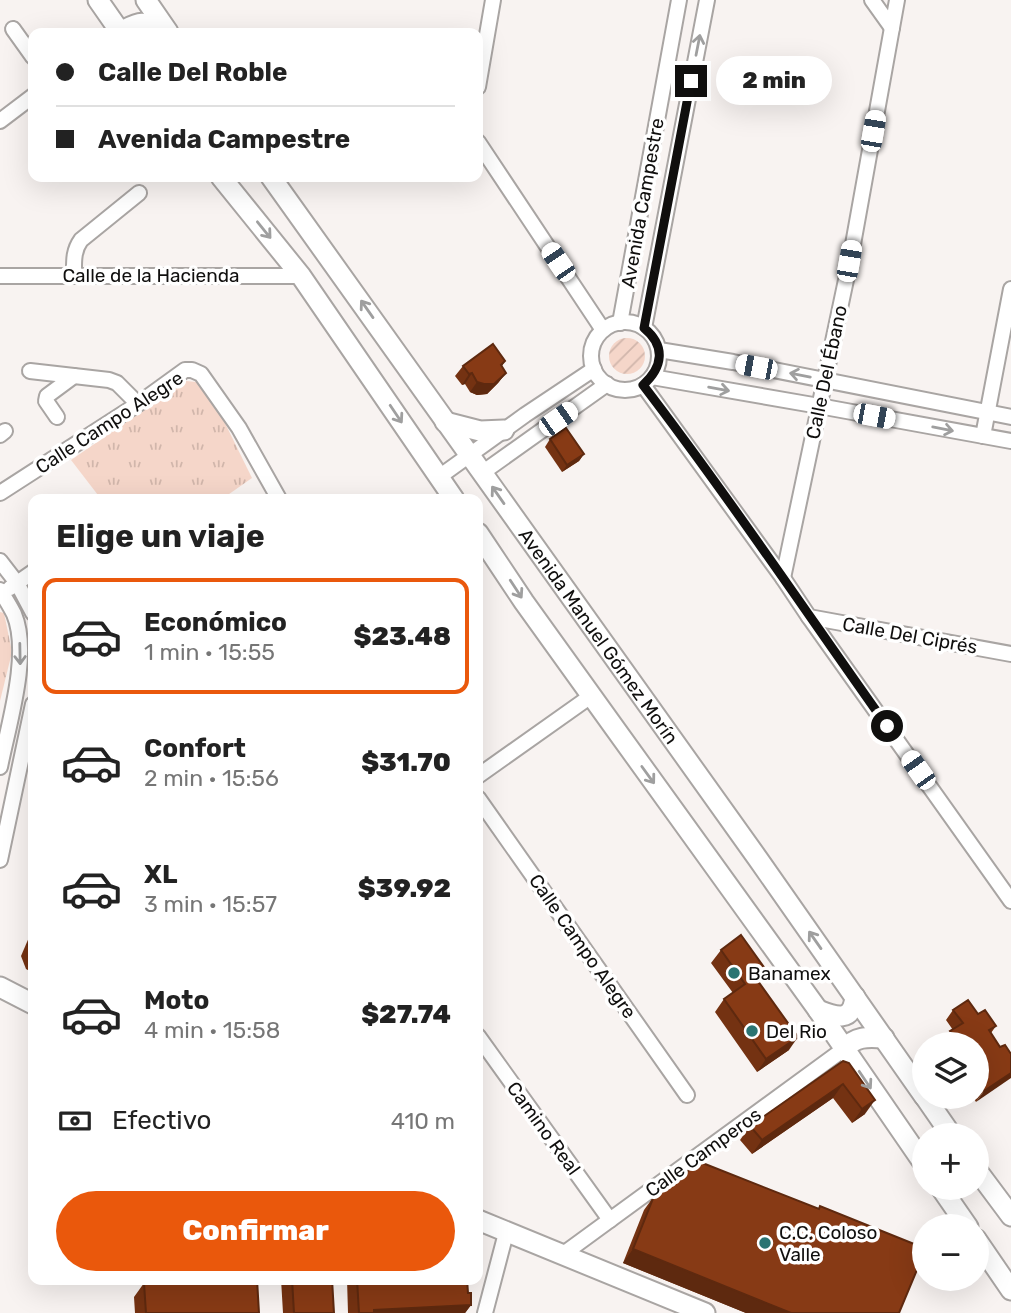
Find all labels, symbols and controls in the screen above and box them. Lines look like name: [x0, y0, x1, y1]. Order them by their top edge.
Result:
one-way arrow: [692, 34, 705, 57]
callout: 2 min: [716, 56, 831, 106]
text: Calle Del Roble: [98, 57, 287, 88]
route end: [675, 65, 707, 97]
text: 2 min: [742, 66, 806, 94]
car: [860, 108, 887, 154]
street label: Avenida Campestre: [616, 116, 669, 290]
text: Avenida Campestre: [98, 124, 350, 155]
one-way arrow: [256, 220, 272, 238]
car: [836, 238, 863, 284]
car: [538, 239, 579, 285]
street label: Calle de la Hacienda: [62, 264, 240, 287]
one-way arrow: [360, 300, 374, 319]
street label: Calle Del Ébano: [801, 303, 852, 441]
car: [734, 353, 779, 381]
street label: Calle Campo Alegre: [31, 366, 187, 479]
one-way arrow: [789, 368, 812, 382]
one-way arrow: [707, 383, 730, 396]
car: [535, 398, 582, 440]
car: [852, 402, 897, 430]
one-way arrow: [389, 404, 403, 424]
one-way arrow: [931, 423, 954, 436]
one-way arrow: [491, 486, 505, 505]
text: Elige un viaje: [56, 517, 265, 555]
street label: Avenida Manuel Gómez Morín: [514, 524, 683, 748]
one-way arrow: [509, 579, 523, 599]
icon: car: [60, 605, 123, 668]
text: Económico: [144, 607, 287, 638]
street label: Calle Del Ciprés: [841, 612, 979, 659]
text: $23.48: [354, 621, 451, 652]
text: 1 min · 15:55: [144, 638, 275, 666]
one-way arrow: [13, 642, 26, 665]
route start: [871, 710, 903, 742]
icon: car: [60, 731, 123, 794]
text: Confort: [144, 733, 246, 764]
text: $31.70: [361, 747, 451, 778]
car: [898, 747, 939, 793]
text: 2 min · 15:56: [144, 764, 279, 792]
one-way arrow: [641, 765, 655, 784]
icon: car: [60, 857, 123, 920]
text: XL: [144, 859, 177, 890]
street label: Calle Campo Alegre: [524, 870, 641, 1023]
text: $39.92: [358, 873, 451, 904]
text: 3 min · 15:57: [144, 890, 277, 918]
one-way arrow: [808, 931, 822, 950]
place label: Banamex: [748, 962, 831, 985]
marker: Banamex: [726, 965, 742, 981]
icon: car: [60, 983, 123, 1046]
text: Moto: [144, 985, 209, 1016]
text: $27.74: [361, 999, 451, 1030]
text: 4 min · 15:58: [144, 1016, 280, 1044]
place label: Del Rio: [766, 1020, 827, 1043]
marker: Del Rio: [744, 1023, 760, 1039]
map controls: [912, 1032, 989, 1291]
button: layers: [912, 1032, 989, 1109]
one-way arrow: [858, 1070, 872, 1089]
street label: Camino Real: [502, 1077, 585, 1179]
icon: cash: [56, 1102, 94, 1140]
street label: Calle Camperos: [641, 1103, 766, 1202]
text: Efectivo: [112, 1105, 211, 1136]
text: 410 m: [391, 1107, 455, 1135]
button: +: [912, 1123, 989, 1200]
button: Confirmar: [56, 1191, 455, 1271]
button: −: [912, 1214, 989, 1291]
place label: C.C. Coloso Valle: [779, 1221, 877, 1266]
marker: C.C. Coloso Valle: [757, 1235, 773, 1251]

